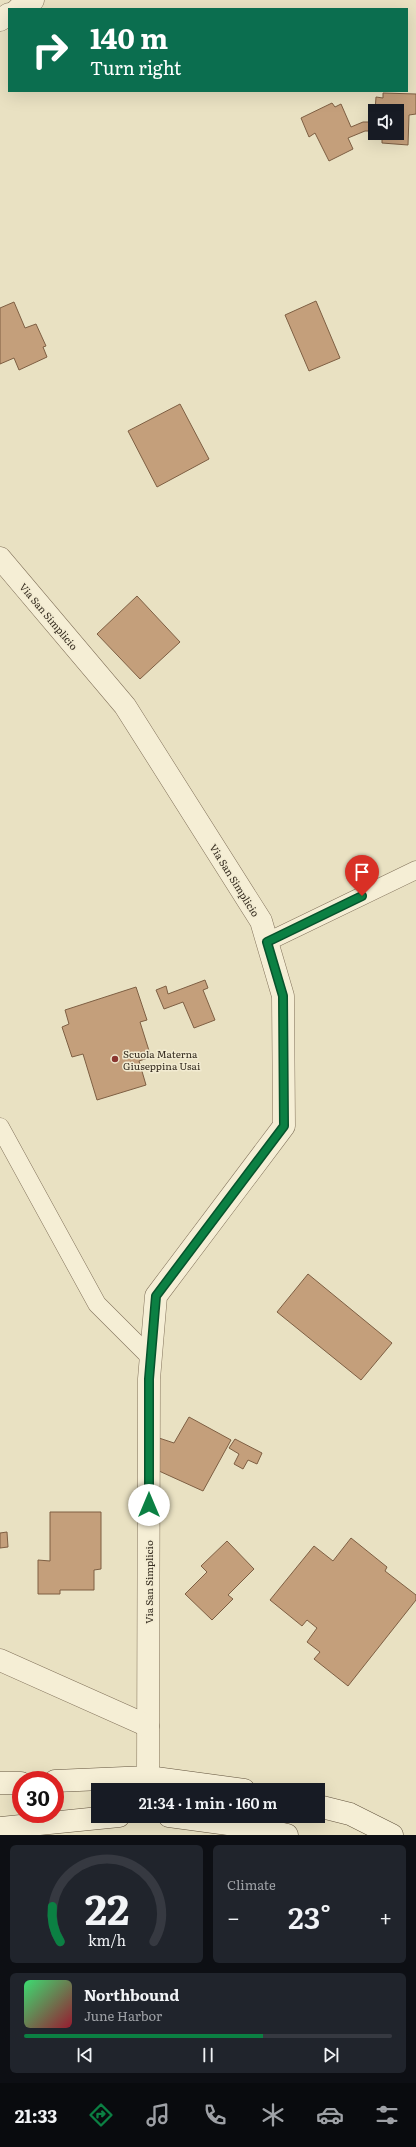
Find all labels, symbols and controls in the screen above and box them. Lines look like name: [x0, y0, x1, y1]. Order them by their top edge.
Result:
text: 140 m: [90, 16, 168, 58]
icon: right: [24, 24, 76, 76]
text: Turn right: [90, 54, 181, 81]
map controls: [368, 104, 404, 140]
button: sound: [368, 104, 404, 140]
street label: Via San Simplicio: [16, 579, 82, 653]
street label: Via San Simplicio: [207, 841, 264, 920]
pin: [345, 855, 379, 896]
icon: arrive: [351, 861, 373, 883]
place label: Scuola Materna Giuseppina Usai: [123, 1046, 201, 1073]
marker: Scuola Materna Giuseppina Usai: [110, 1054, 120, 1064]
position arrow: [128, 1484, 170, 1526]
street label: Via San Simplicio: [141, 1540, 156, 1624]
speed limit sign: 30: [12, 1771, 64, 1823]
text: 21:34 · 1 min · 160 m: [139, 1791, 277, 1814]
text: Climate: [227, 1875, 276, 1894]
text: 22: [84, 1876, 129, 1938]
text: 23°: [288, 1894, 331, 1938]
text: −: [227, 1900, 240, 1933]
text: +: [379, 1900, 392, 1933]
text: km/h: [87, 1929, 126, 1950]
text: Northbound: [84, 1983, 179, 2006]
text: June Harbor: [84, 2006, 162, 2025]
icon: previous: [74, 2044, 96, 2066]
icon: pause: [197, 2044, 219, 2066]
icon: next: [320, 2044, 342, 2066]
icon: directions: [87, 2101, 115, 2129]
icon: music: [144, 2101, 172, 2129]
icon: phone: [201, 2101, 229, 2129]
icon: climate: [259, 2101, 287, 2129]
icon: car: [316, 2101, 344, 2129]
icon: filters: [373, 2101, 401, 2129]
text: 21:33: [15, 2102, 57, 2129]

